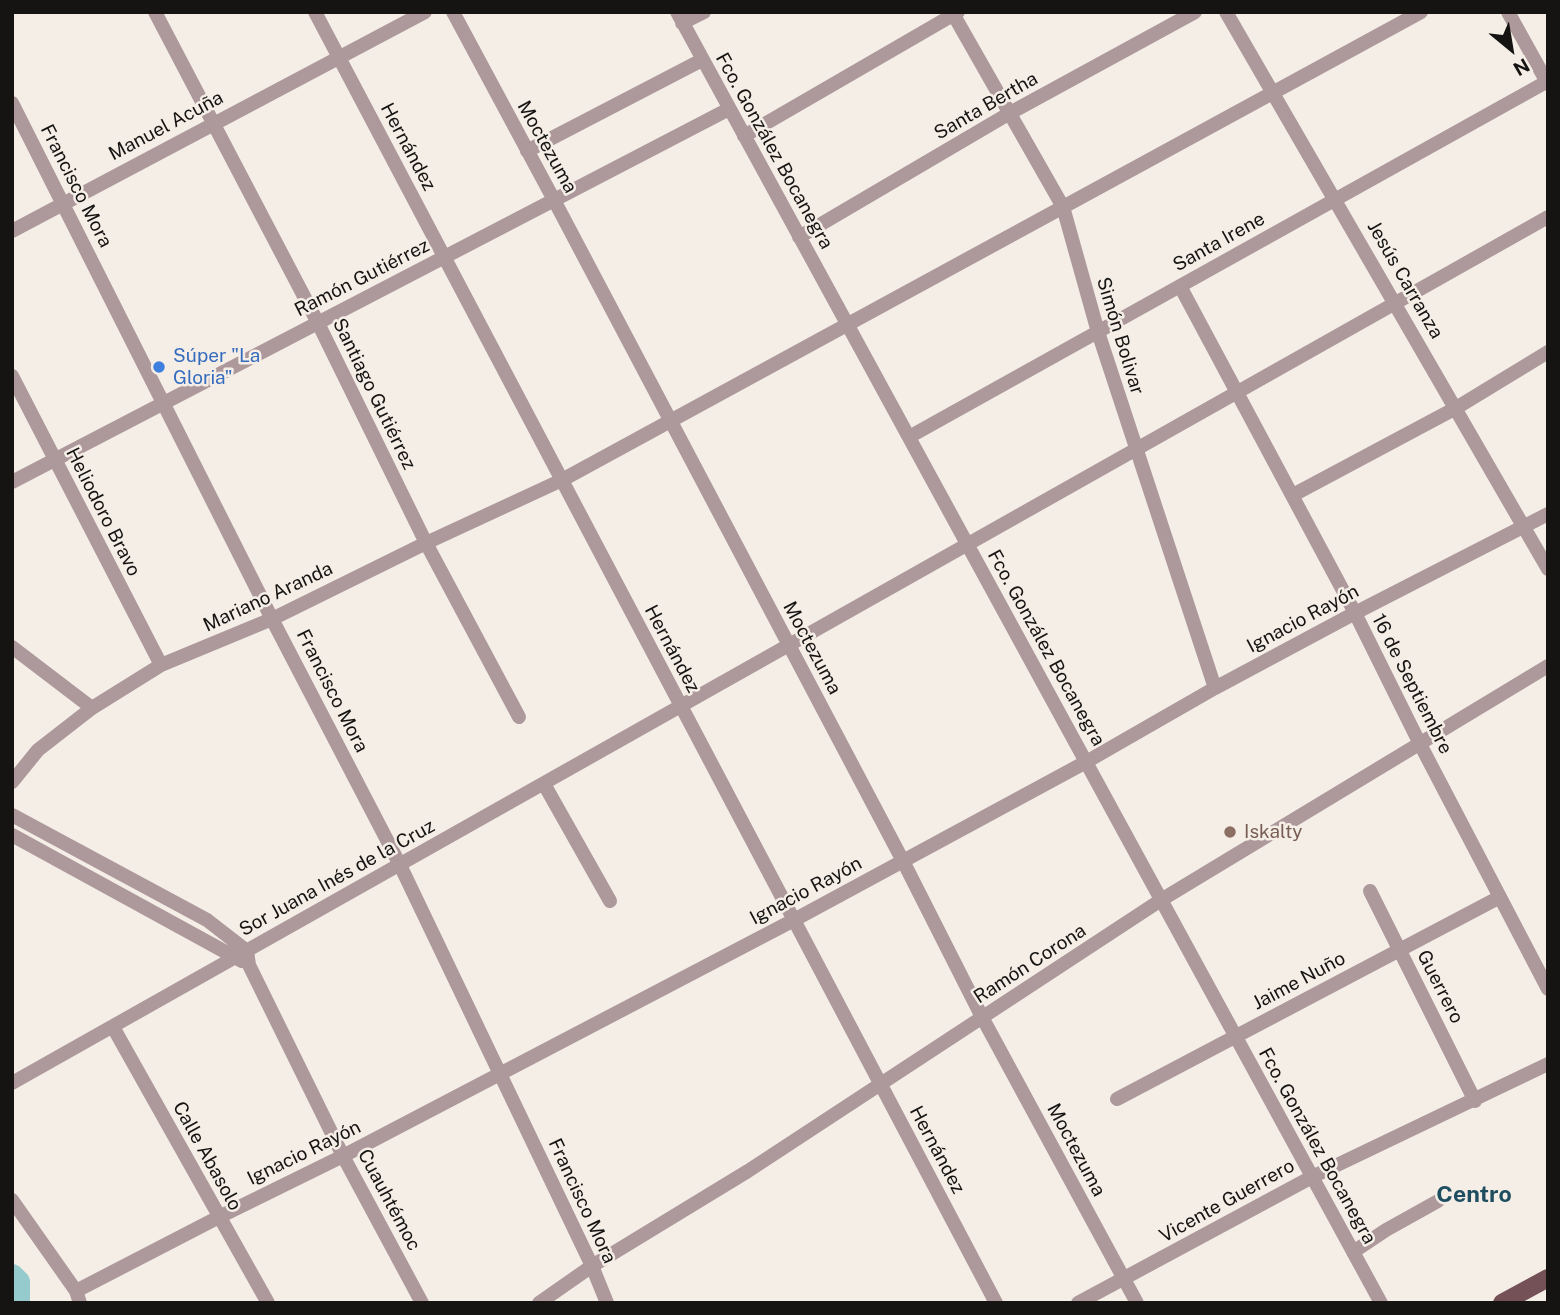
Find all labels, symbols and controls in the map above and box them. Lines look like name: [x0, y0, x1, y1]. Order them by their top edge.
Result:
north arrow: [1476, 14, 1546, 84]
street label: Fco. González Bocanegra: [710, 49, 838, 253]
text: N: [1510, 54, 1533, 80]
street label: Santa Bertha: [930, 67, 1042, 145]
street label: Manuel Acuña: [105, 86, 227, 166]
street label: Moctezuma: [512, 97, 582, 197]
street label: Hernández: [375, 99, 441, 195]
street label: Francisco Mora: [35, 121, 117, 251]
street label: Santa Irene: [1169, 207, 1269, 277]
street label: Jesús Carranza: [1362, 217, 1448, 343]
street label: Ramón Gutiérrez: [291, 234, 433, 322]
street label: Simón Bolivar: [1091, 275, 1149, 397]
street label: Santiago Gutiérrez: [328, 315, 420, 473]
place label: Súper "La Gloria": [173, 345, 260, 389]
marker: Súper "La Gloria": [151, 359, 167, 375]
street label: Heliodoro Bravo: [61, 444, 145, 580]
street label: Fco. González Bocanegra: [982, 546, 1110, 750]
street label: Mariano Aranda: [200, 557, 336, 637]
street label: Ignacio Rayón: [1243, 580, 1363, 658]
street label: Moctezuma: [778, 598, 846, 698]
street label: Hernández: [639, 601, 705, 697]
street label: 16 de Septiembre: [1367, 610, 1457, 758]
street label: Francisco Mora: [291, 626, 373, 756]
street label: Sor Juana Inés de la Cruz: [235, 815, 439, 941]
place label: Iskalty: [1244, 821, 1302, 843]
marker: Iskalty: [1222, 824, 1238, 840]
street label: Ignacio Rayón: [746, 852, 866, 930]
street label: Ramón Corona: [970, 919, 1090, 1009]
street label: Jaime Nuño: [1249, 947, 1349, 1015]
street label: Guerrero: [1412, 947, 1468, 1027]
street label: Fco. González Bocanegra: [1253, 1044, 1381, 1248]
street label: Calle Abasolo: [168, 1098, 246, 1214]
street label: Moctezuma: [1042, 1100, 1110, 1200]
street label: Hernández: [904, 1102, 970, 1198]
street label: Ignacio Rayón: [244, 1116, 364, 1190]
street label: Francisco Mora: [543, 1135, 621, 1267]
street label: Cuauhtémoc: [353, 1145, 425, 1255]
street label: Vicente Guerrero: [1156, 1154, 1298, 1248]
district label: Centro: [1436, 1181, 1512, 1209]

